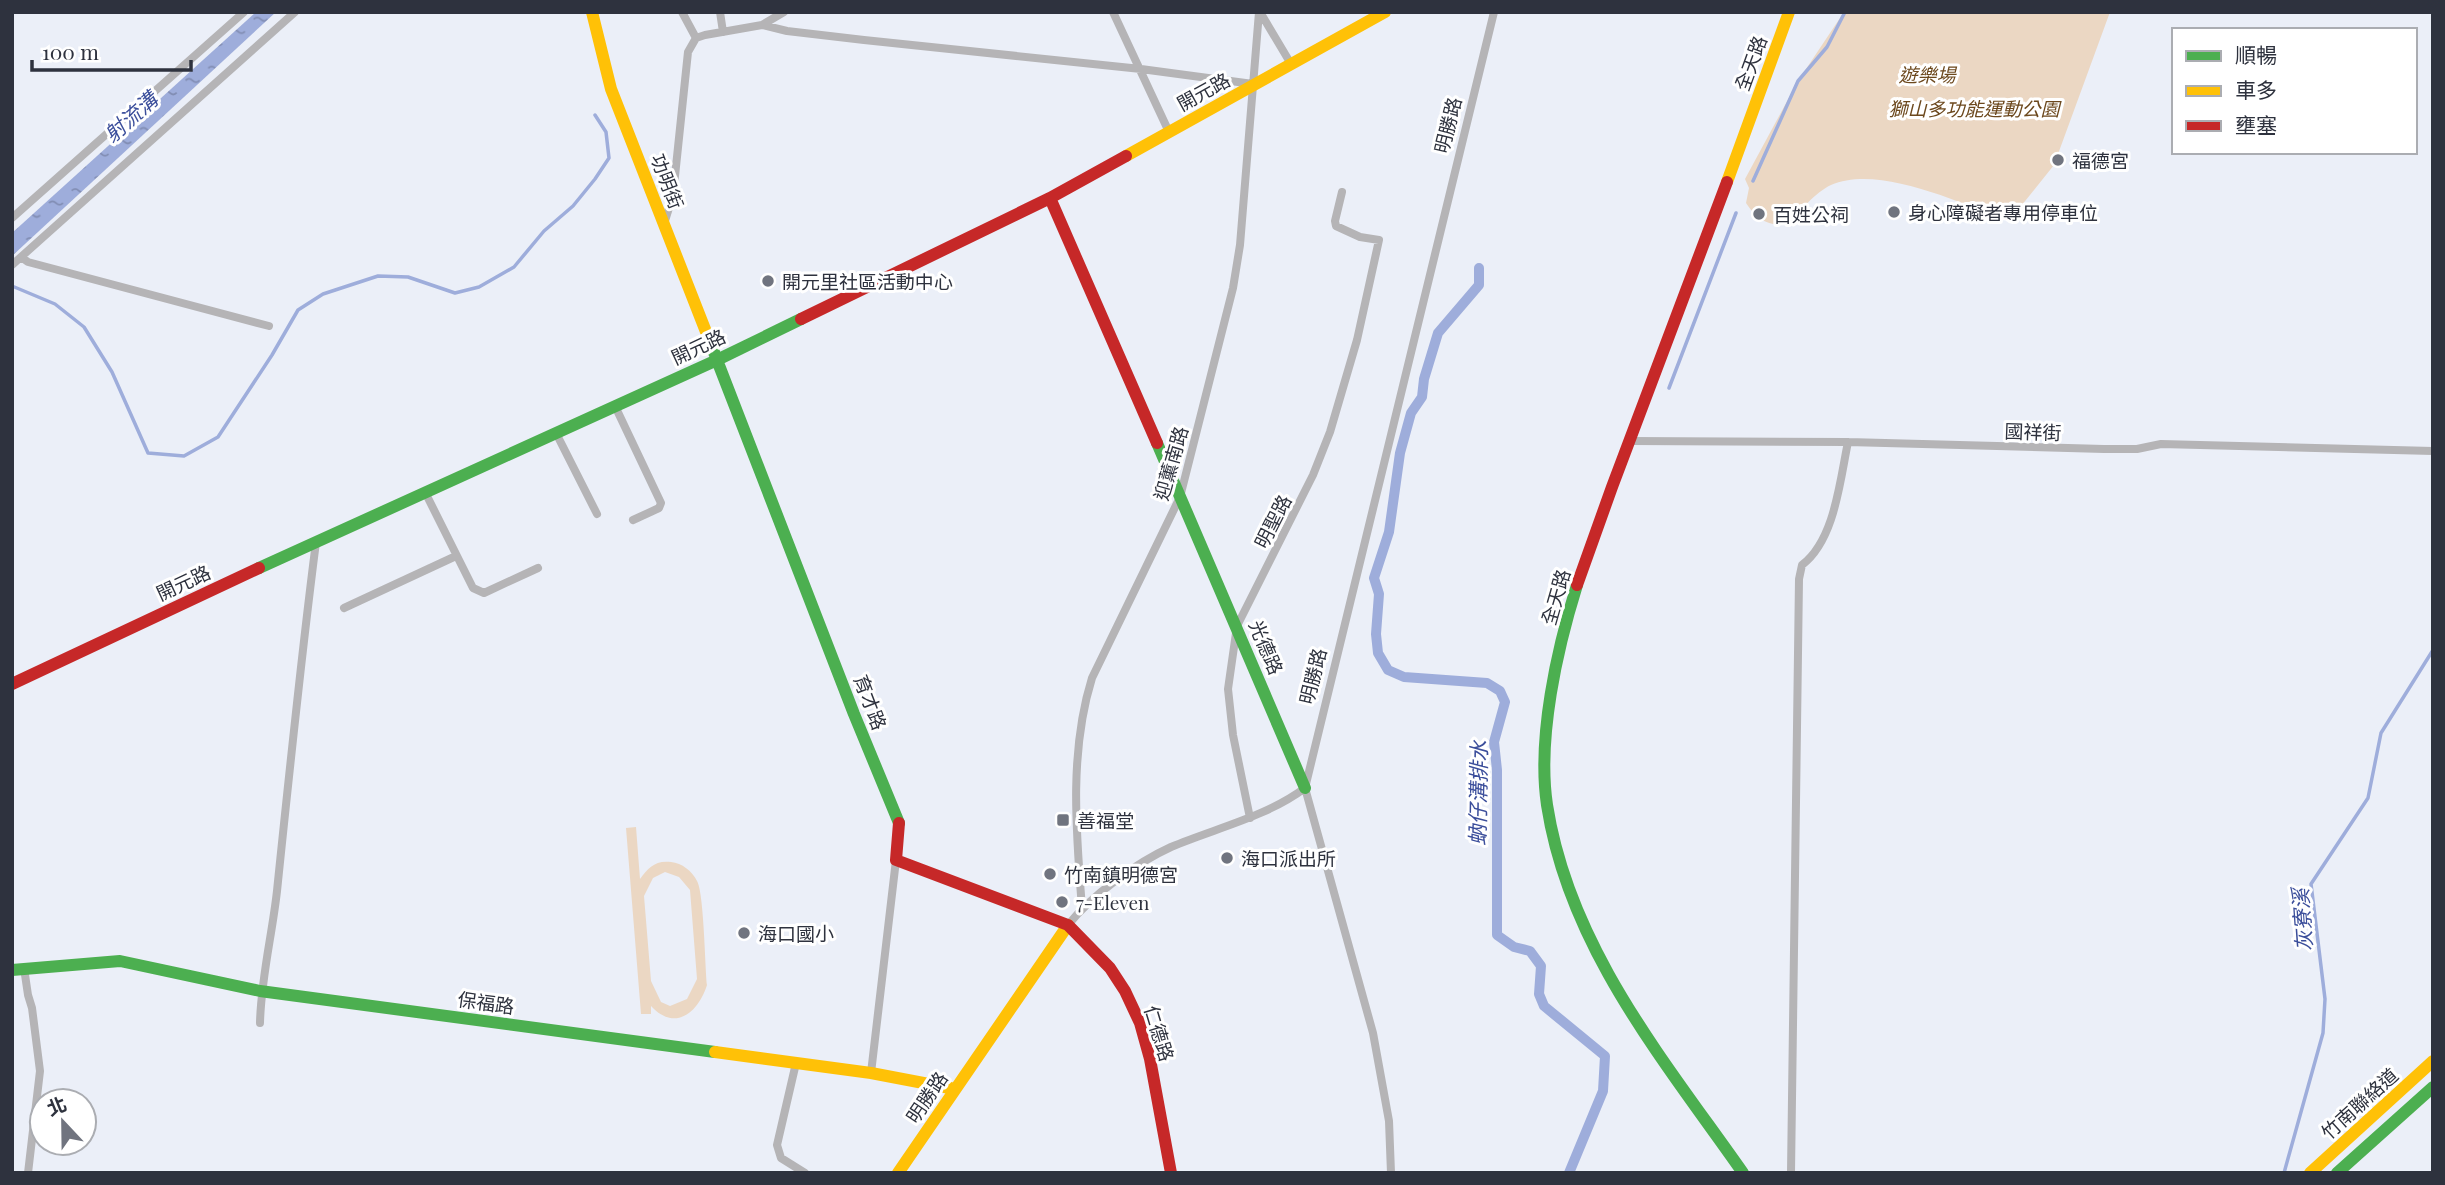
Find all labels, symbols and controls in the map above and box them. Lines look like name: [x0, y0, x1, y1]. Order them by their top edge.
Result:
scale bar: [32, 28, 191, 72]
legend: [2172, 28, 2417, 154]
street label: 全天路: [1728, 32, 1772, 94]
text: 100 m: [42, 37, 99, 65]
text: 順暢: [2235, 40, 2277, 68]
park label: 遊樂場: [1898, 61, 1957, 87]
street label: 開元路: [1172, 66, 1234, 116]
text: 車多: [2235, 75, 2277, 103]
water label: 射流溝: [97, 83, 165, 147]
street label: 明勝路: [1427, 94, 1467, 156]
park label: 獅山多功能運動公園: [1888, 95, 2062, 121]
text: 壅塞: [2235, 110, 2277, 138]
place label: 福德宮: [2072, 147, 2129, 173]
street label: 功明街: [646, 150, 690, 212]
marker: 福德宮: [2050, 152, 2066, 168]
place label: 身心障礙者專用停車位: [1908, 199, 2098, 225]
place label: 百姓公祠: [1773, 201, 1849, 227]
marker: 身心障礙者專用停車位: [1886, 204, 1902, 220]
marker: 百姓公祠: [1751, 206, 1767, 222]
place label: 開元里社區活動中心: [782, 268, 953, 294]
marker: 開元里社區活動中心: [760, 273, 776, 289]
street label: 開元路: [667, 322, 729, 370]
street label: 國祥街: [2004, 417, 2062, 445]
street label: 迎薰南路: [1147, 423, 1193, 503]
street label: 明聖路: [1247, 490, 1297, 552]
street label: 開元路: [152, 558, 214, 606]
street label: 全天路: [1535, 566, 1575, 628]
street label: 光德路: [1244, 616, 1290, 678]
street label: 明勝路: [1292, 645, 1332, 707]
street label: 育才路: [849, 671, 893, 733]
water label: 蚋仔溝排水: [1462, 739, 1492, 846]
place label: 善福堂: [1077, 807, 1134, 833]
marker: 善福堂: [1055, 812, 1071, 828]
place label: 海口派出所: [1241, 845, 1336, 871]
marker: 海口派出所: [1219, 850, 1235, 866]
place label: 竹南鎮明德宮: [1064, 861, 1178, 887]
marker: 竹南鎮明德宮: [1042, 866, 1058, 882]
water label: 灰寮溪: [2285, 885, 2317, 952]
place label: 7-Eleven: [1076, 889, 1150, 915]
marker: 7-Eleven: [1054, 894, 1070, 910]
place label: 海口國小: [758, 920, 834, 946]
marker: 海口國小: [736, 925, 752, 941]
street label: 保福路: [456, 985, 516, 1019]
street label: 仁德路: [1139, 1002, 1181, 1064]
street label: 竹南聯絡道: [2315, 1062, 2403, 1144]
street label: 明勝路: [899, 1066, 953, 1128]
north arrow: [28, 1087, 98, 1157]
text: 北: [43, 1090, 70, 1121]

